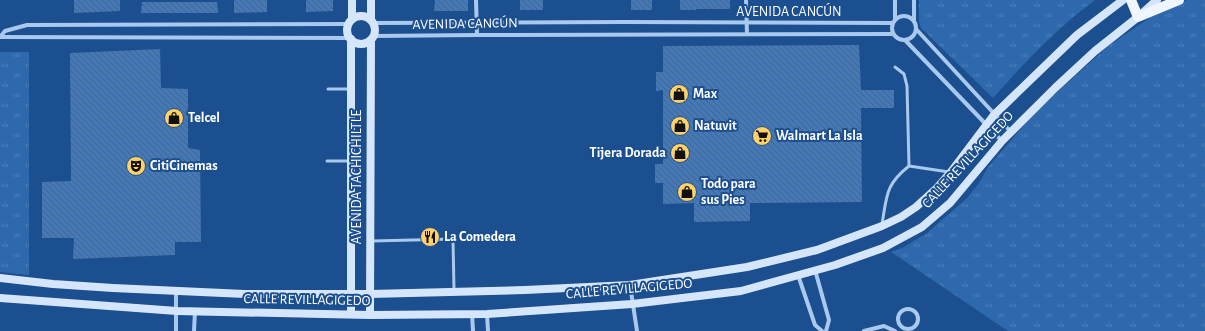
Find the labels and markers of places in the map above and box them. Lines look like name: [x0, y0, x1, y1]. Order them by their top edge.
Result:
shop icon: Max: [668, 83, 690, 105]
place label: Max: [693, 87, 718, 101]
shop icon: Telcel: [163, 107, 185, 129]
place label: Telcel: [188, 111, 220, 125]
shop icon: Natuvit: [669, 115, 691, 137]
place label: Natuvit: [694, 119, 737, 133]
supermarket icon: Walmart La Isla: [751, 125, 773, 147]
place label: Walmart La Isla: [776, 129, 863, 143]
shop icon: Tijera Dorada: [669, 142, 691, 164]
place label: Tijera Dorada: [590, 146, 666, 160]
theatre icon: CitiCinemas: [125, 155, 147, 177]
place label: CitiCinemas: [150, 159, 218, 173]
place label: Todo para sus Pies: [701, 177, 756, 207]
shop icon: Todo para sus Pies: [676, 181, 698, 203]
restaurant icon: La Comedera: [419, 226, 441, 248]
place label: La Comedera: [444, 230, 516, 244]

